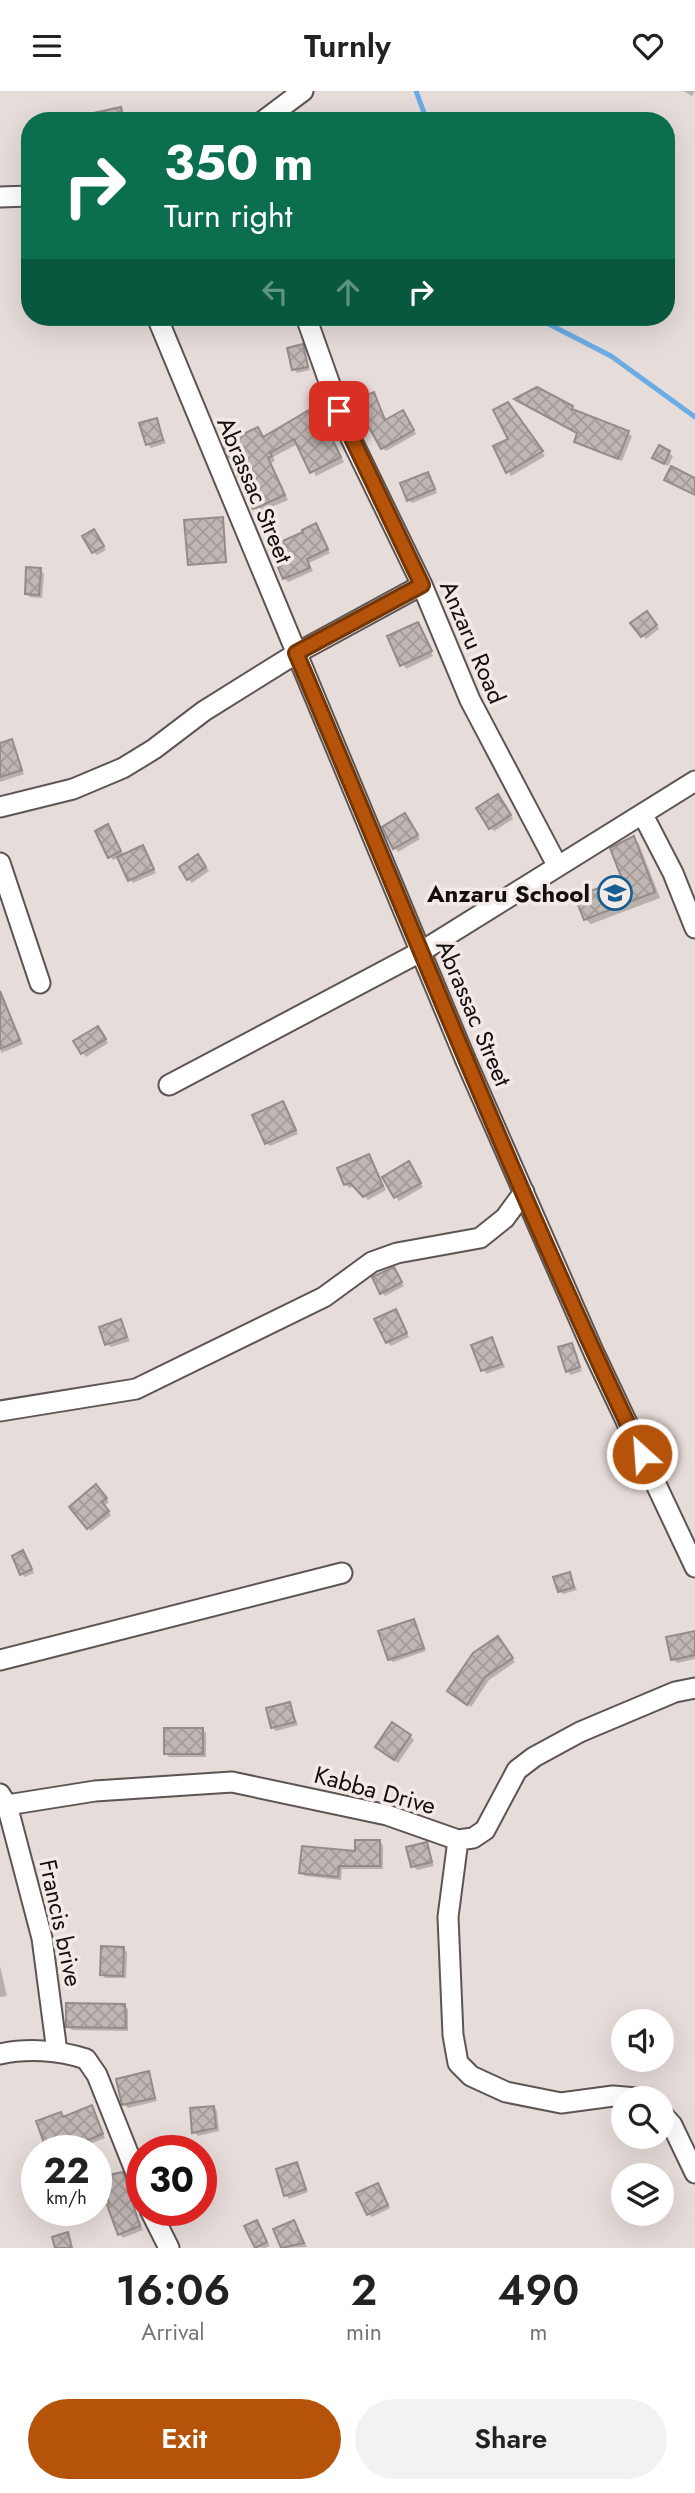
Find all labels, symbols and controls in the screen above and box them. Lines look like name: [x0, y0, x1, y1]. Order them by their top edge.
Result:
text: Turnly: [304, 23, 391, 69]
icon: menu: [28, 27, 66, 65]
icon: heart: [629, 27, 667, 65]
text: 350 m: [164, 128, 313, 198]
icon: right: [49, 140, 140, 231]
text: Turn right: [164, 193, 293, 239]
icon: left: [256, 273, 294, 311]
icon: ahead: [329, 273, 367, 311]
icon: right: [402, 273, 440, 311]
pin: [309, 381, 369, 441]
icon: arrive: [320, 392, 358, 430]
street label: Abrassac Street: [208, 411, 302, 569]
street label: Anzaru Road: [431, 575, 515, 709]
school or university icon: Anzaru School: [596, 874, 634, 912]
place label: Anzaru School: [426, 876, 590, 911]
street label: Abrassac Street: [427, 934, 521, 1092]
position arrow: [605, 1417, 679, 1491]
street label: Kabba Drive: [310, 1757, 440, 1823]
street label: Francis brive: [30, 1856, 92, 1990]
map controls: [611, 2009, 674, 2226]
button: sound: [611, 2009, 674, 2072]
button: search: [611, 2086, 674, 2149]
speed limit sign: 30: [126, 2135, 217, 2226]
text: 22: [44, 2146, 89, 2196]
button: layers: [611, 2163, 674, 2226]
text: km/h: [46, 2185, 87, 2211]
text: 16:06: [116, 2260, 230, 2321]
text: 2: [351, 2260, 377, 2321]
text: 490: [498, 2260, 579, 2321]
text: Arrival: [141, 2315, 205, 2349]
text: min: [346, 2315, 382, 2349]
text: m: [529, 2315, 547, 2349]
button: Exit: [28, 2399, 341, 2479]
button: Share: [355, 2399, 667, 2479]

